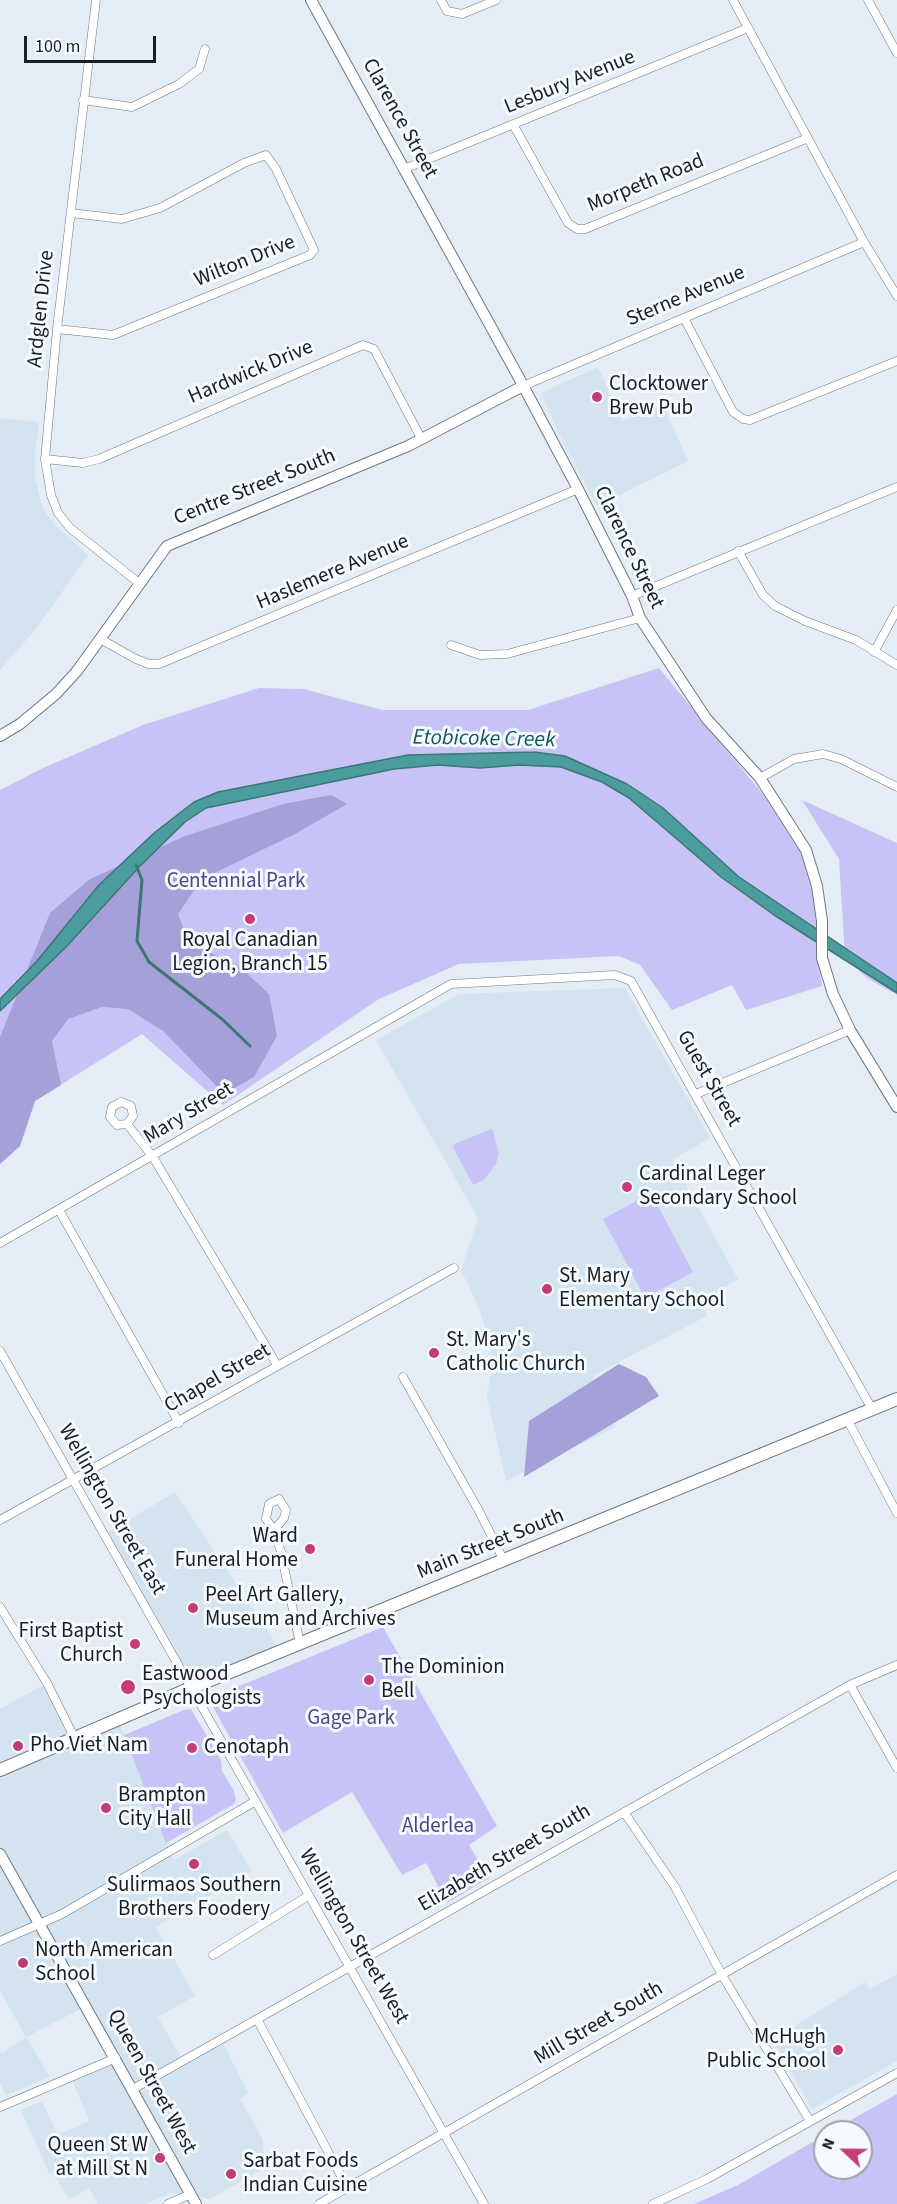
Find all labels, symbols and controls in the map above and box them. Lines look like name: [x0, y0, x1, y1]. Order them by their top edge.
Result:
scale bar: [27, 24, 159, 62]
text: 100 m: [35, 34, 80, 59]
street label: Lesbury Avenue: [501, 45, 639, 121]
street label: Clarence Street: [356, 55, 442, 183]
street label: Morpeth Road: [584, 149, 708, 219]
street label: Wilton Drive: [191, 230, 299, 294]
street label: Ardglen Drive: [23, 249, 61, 369]
street label: Sterne Avenue: [623, 261, 749, 333]
street label: Hardwick Drive: [185, 335, 317, 411]
place label: Clocktower Brew Pub: [609, 372, 708, 422]
marker: Clocktower Brew Pub: [590, 390, 604, 404]
street label: Centre Street South: [171, 444, 339, 532]
street label: Clarence Street: [587, 483, 669, 613]
street label: Haslemere Avenue: [253, 530, 413, 616]
water label: Etobicoke Creek: [412, 726, 556, 754]
park label: Centennial Park: [167, 869, 305, 895]
marker: Royal Canadian Legion, Branch 15: [243, 912, 257, 926]
place label: Royal Canadian Legion, Branch 15: [172, 928, 328, 978]
street label: Guest Street: [670, 1026, 746, 1132]
street label: Mary Street: [140, 1077, 238, 1151]
place label: Cardinal Leger Secondary School: [639, 1162, 797, 1212]
marker: Cardinal Leger Secondary School: [620, 1180, 634, 1194]
place label: St. Mary Elementary School: [559, 1264, 725, 1314]
marker: St. Mary Elementary School: [540, 1282, 554, 1296]
place label: St. Mary's Catholic Church: [446, 1328, 585, 1378]
street label: Chapel Street: [161, 1339, 275, 1419]
marker: St. Mary's Catholic Church: [427, 1346, 441, 1360]
street label: Wellington Street East: [52, 1420, 170, 1600]
street label: Main Street South: [414, 1504, 568, 1586]
place label: Ward Funeral Home: [175, 1524, 298, 1574]
marker: Ward Funeral Home: [303, 1542, 317, 1556]
place label: Peel Art Gallery, Museum and Archives: [205, 1583, 395, 1633]
marker: Peel Art Gallery, Museum and Archives: [186, 1601, 200, 1615]
place label: First Baptist Church: [19, 1619, 123, 1669]
marker: First Baptist Church: [128, 1637, 142, 1651]
place label: The Dominion Bell: [381, 1655, 505, 1705]
place label: Eastwood Psychologists: [142, 1662, 261, 1712]
marker: The Dominion Bell: [362, 1673, 376, 1687]
marker: Eastwood Psychologists: [119, 1678, 137, 1696]
park label: Gage Park: [307, 1706, 395, 1732]
place label: Pho Viet Nam: [30, 1733, 148, 1759]
place label: Cenotaph: [204, 1735, 289, 1761]
marker: Pho Viet Nam: [11, 1739, 25, 1753]
marker: Cenotaph: [185, 1741, 199, 1755]
place label: Brampton City Hall: [118, 1783, 206, 1833]
street label: Elizabeth Street South: [414, 1799, 596, 1919]
marker: Brampton City Hall: [99, 1801, 113, 1815]
park label: Alderlea: [402, 1814, 474, 1840]
street label: Wellington Street West: [293, 1845, 413, 2029]
marker: Sulirmaos Southern Brothers Foodery: [187, 1857, 201, 1871]
place label: Sulirmaos Southern Brothers Foodery: [107, 1873, 281, 1923]
place label: North American School: [35, 1938, 173, 1988]
marker: North American School: [16, 1956, 30, 1970]
street label: Mill Street South: [530, 1977, 668, 2071]
street label: Queen Street West: [101, 2005, 201, 2159]
place label: McHugh Public School: [706, 2025, 826, 2075]
marker: McHugh Public School: [831, 2043, 845, 2057]
north arrow: [813, 2120, 873, 2180]
place label: Queen St W at Mill St N: [48, 2133, 148, 2183]
text: N: [816, 2135, 840, 2153]
place label: Sarbat Foods Indian Cuisine: [243, 2149, 367, 2199]
marker: Queen St W at Mill St N: [153, 2151, 167, 2165]
marker: Sarbat Foods Indian Cuisine: [224, 2167, 238, 2181]

